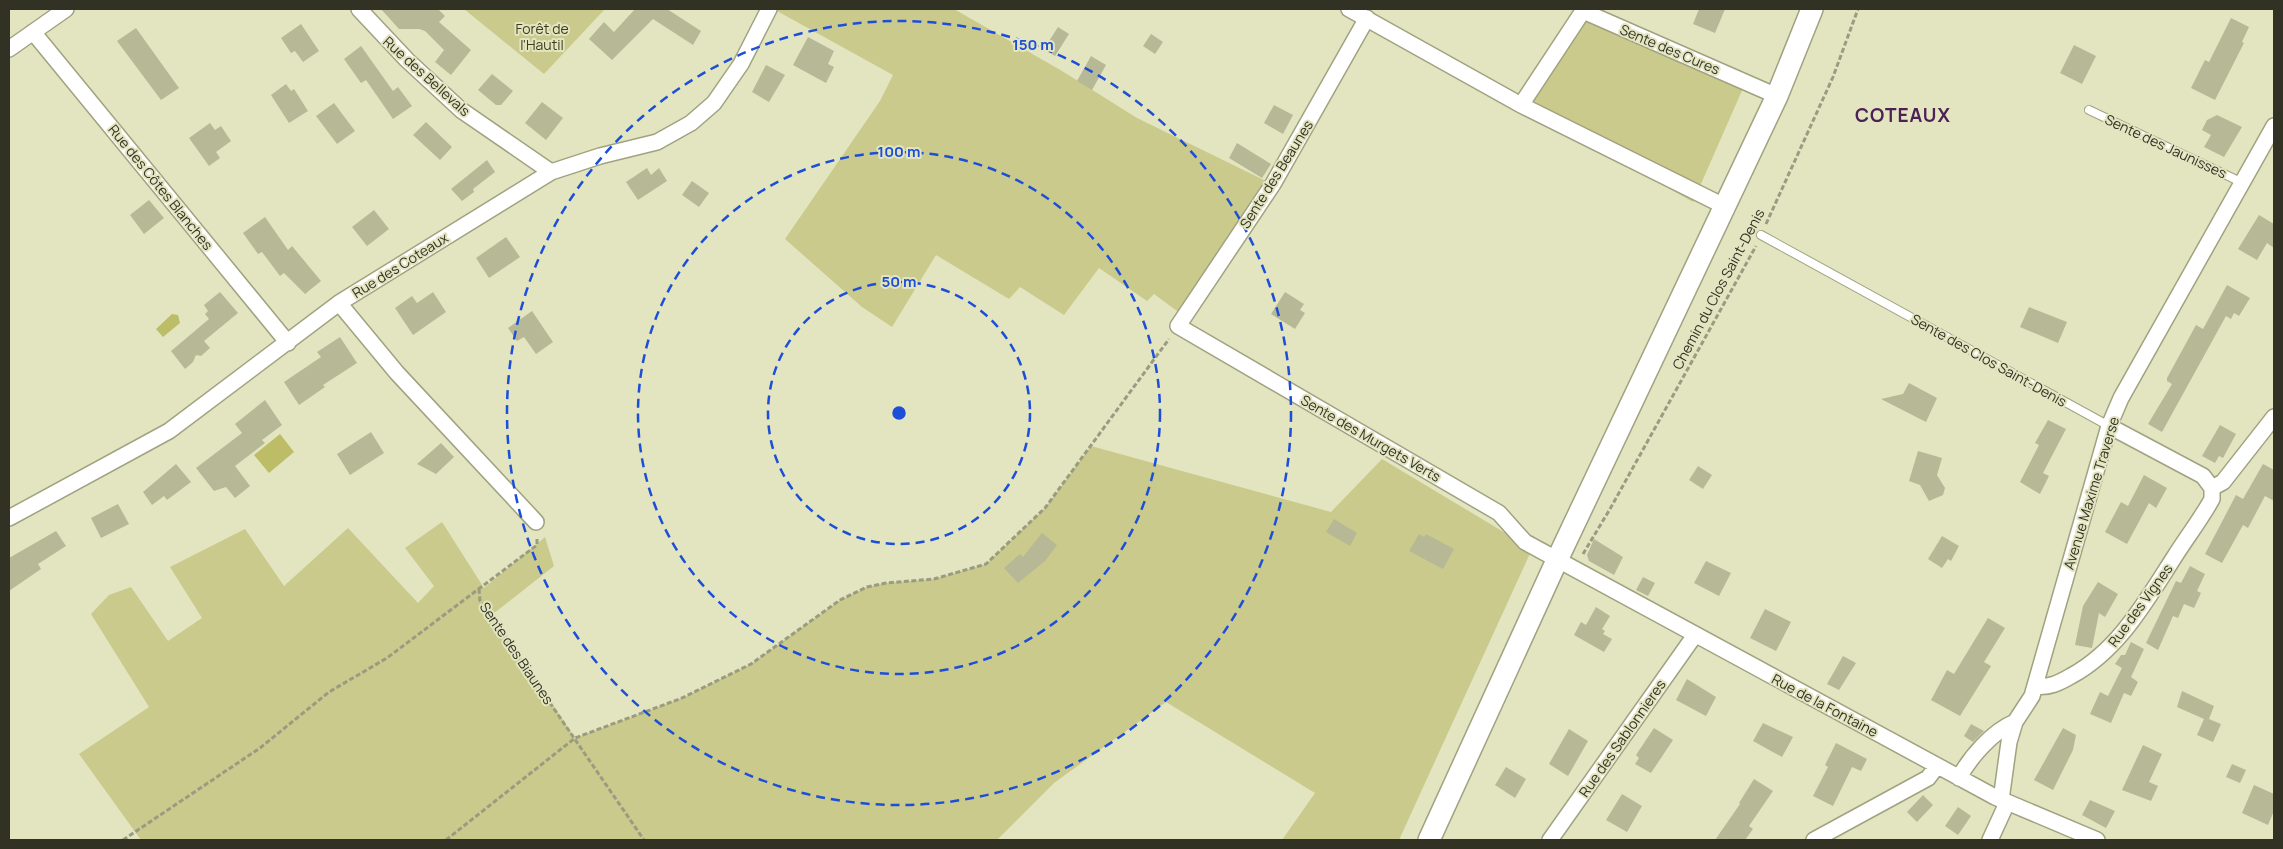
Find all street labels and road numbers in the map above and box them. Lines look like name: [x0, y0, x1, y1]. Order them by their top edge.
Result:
street label: Sente des Cures: [1617, 19, 1723, 79]
street label: Rue des Bellevals: [379, 32, 475, 120]
street label: Sente des Jaunisses: [2102, 109, 2230, 183]
street label: Sente des Beaunes: [1235, 116, 1317, 232]
street label: Rue des Côtes Blanches: [104, 120, 218, 254]
street label: Chemin du Clos Saint-Denis: [1667, 205, 1769, 373]
street label: Rue des Coteaux: [348, 228, 452, 302]
street label: Sente des Clos Saint-Denis: [1908, 309, 2070, 411]
street label: Sente des Murgets Verts: [1298, 390, 1444, 486]
street label: Avenue Maxime Traverse: [2059, 414, 2123, 572]
street label: Rue des Vignes: [2103, 560, 2177, 650]
street label: Sente des Biaunes: [476, 598, 558, 708]
street label: Rue de la Fontaine: [1769, 669, 1881, 741]
street label: Rue des Sablonnieres: [1574, 675, 1670, 801]

